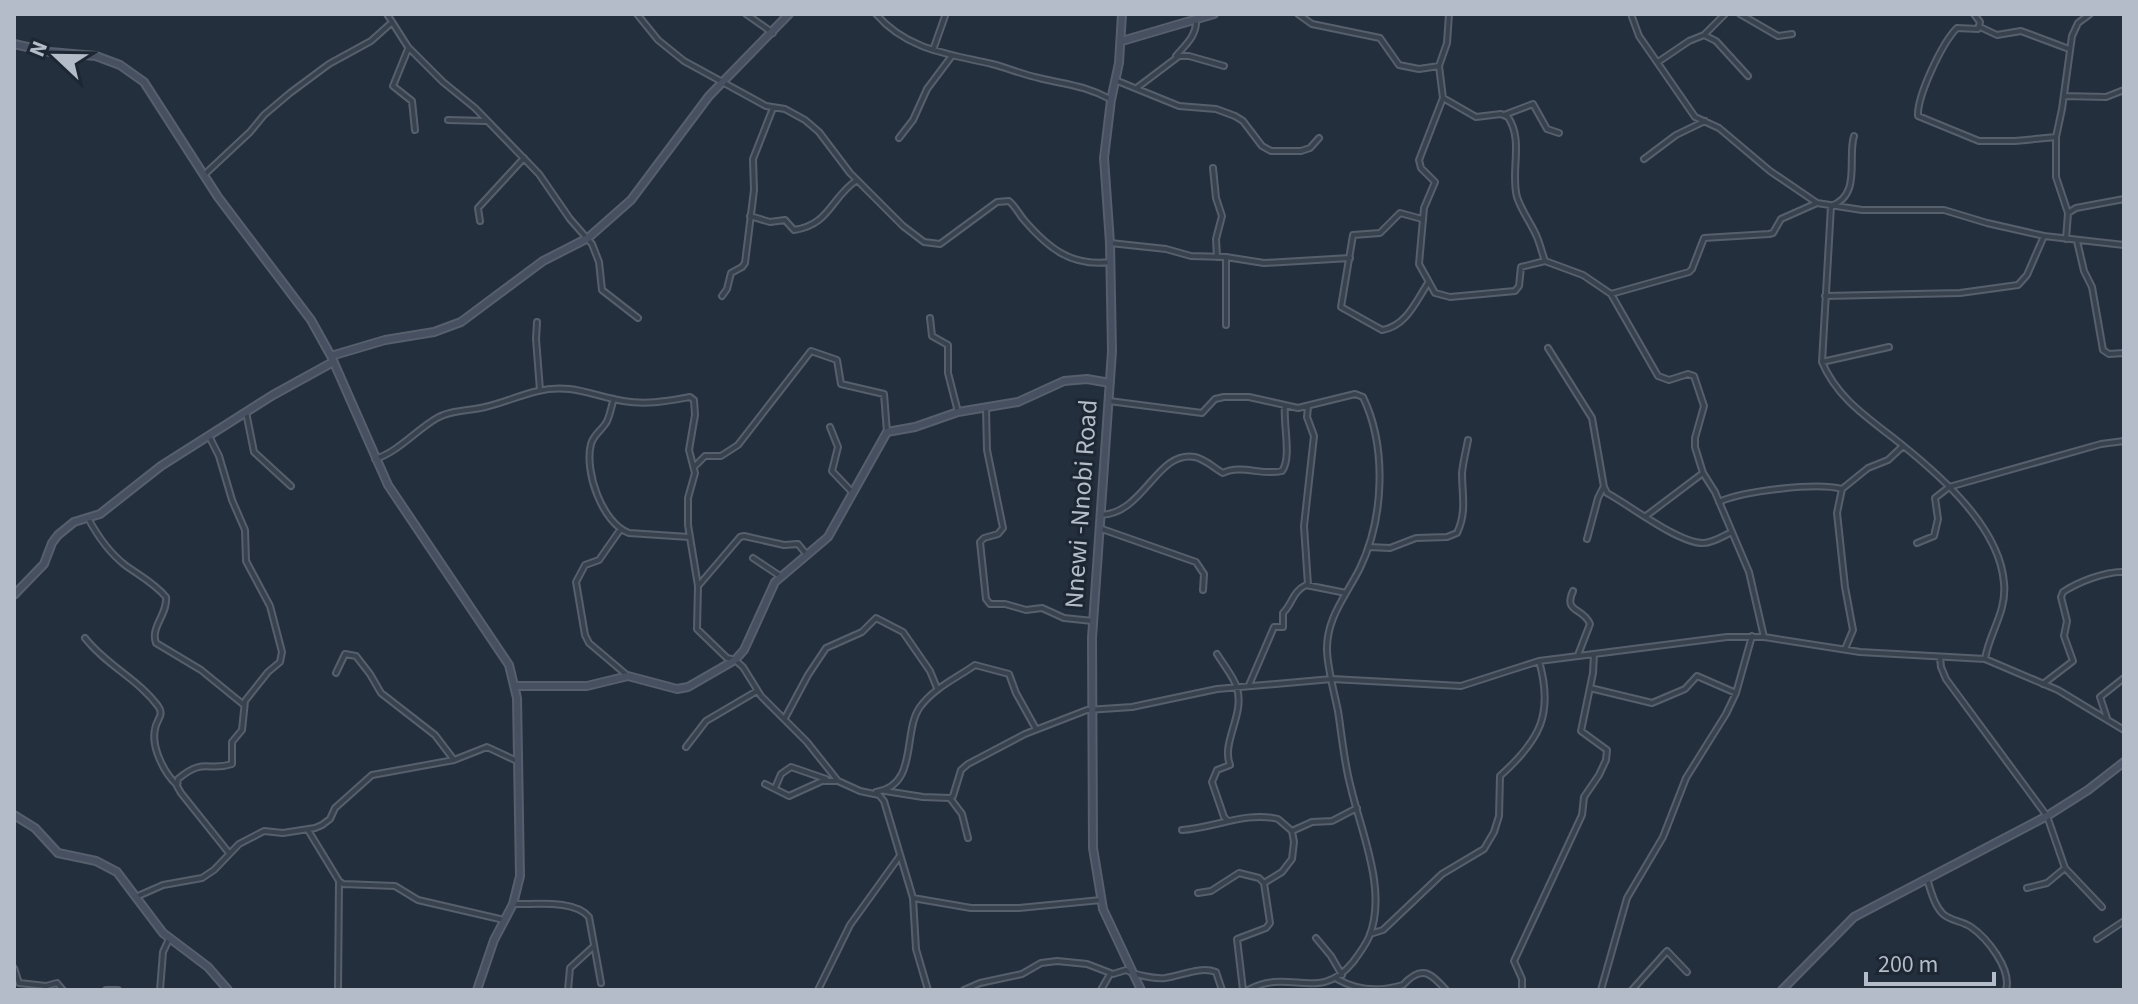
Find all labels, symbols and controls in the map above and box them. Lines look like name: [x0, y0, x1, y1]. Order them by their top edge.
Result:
north arrow: [16, 16, 96, 96]
text: N: [21, 36, 56, 62]
street label: Nnewi -Nnobi Road: [1055, 398, 1107, 610]
scale bar: [1866, 936, 1994, 986]
text: 200 m: [1878, 947, 1938, 982]

